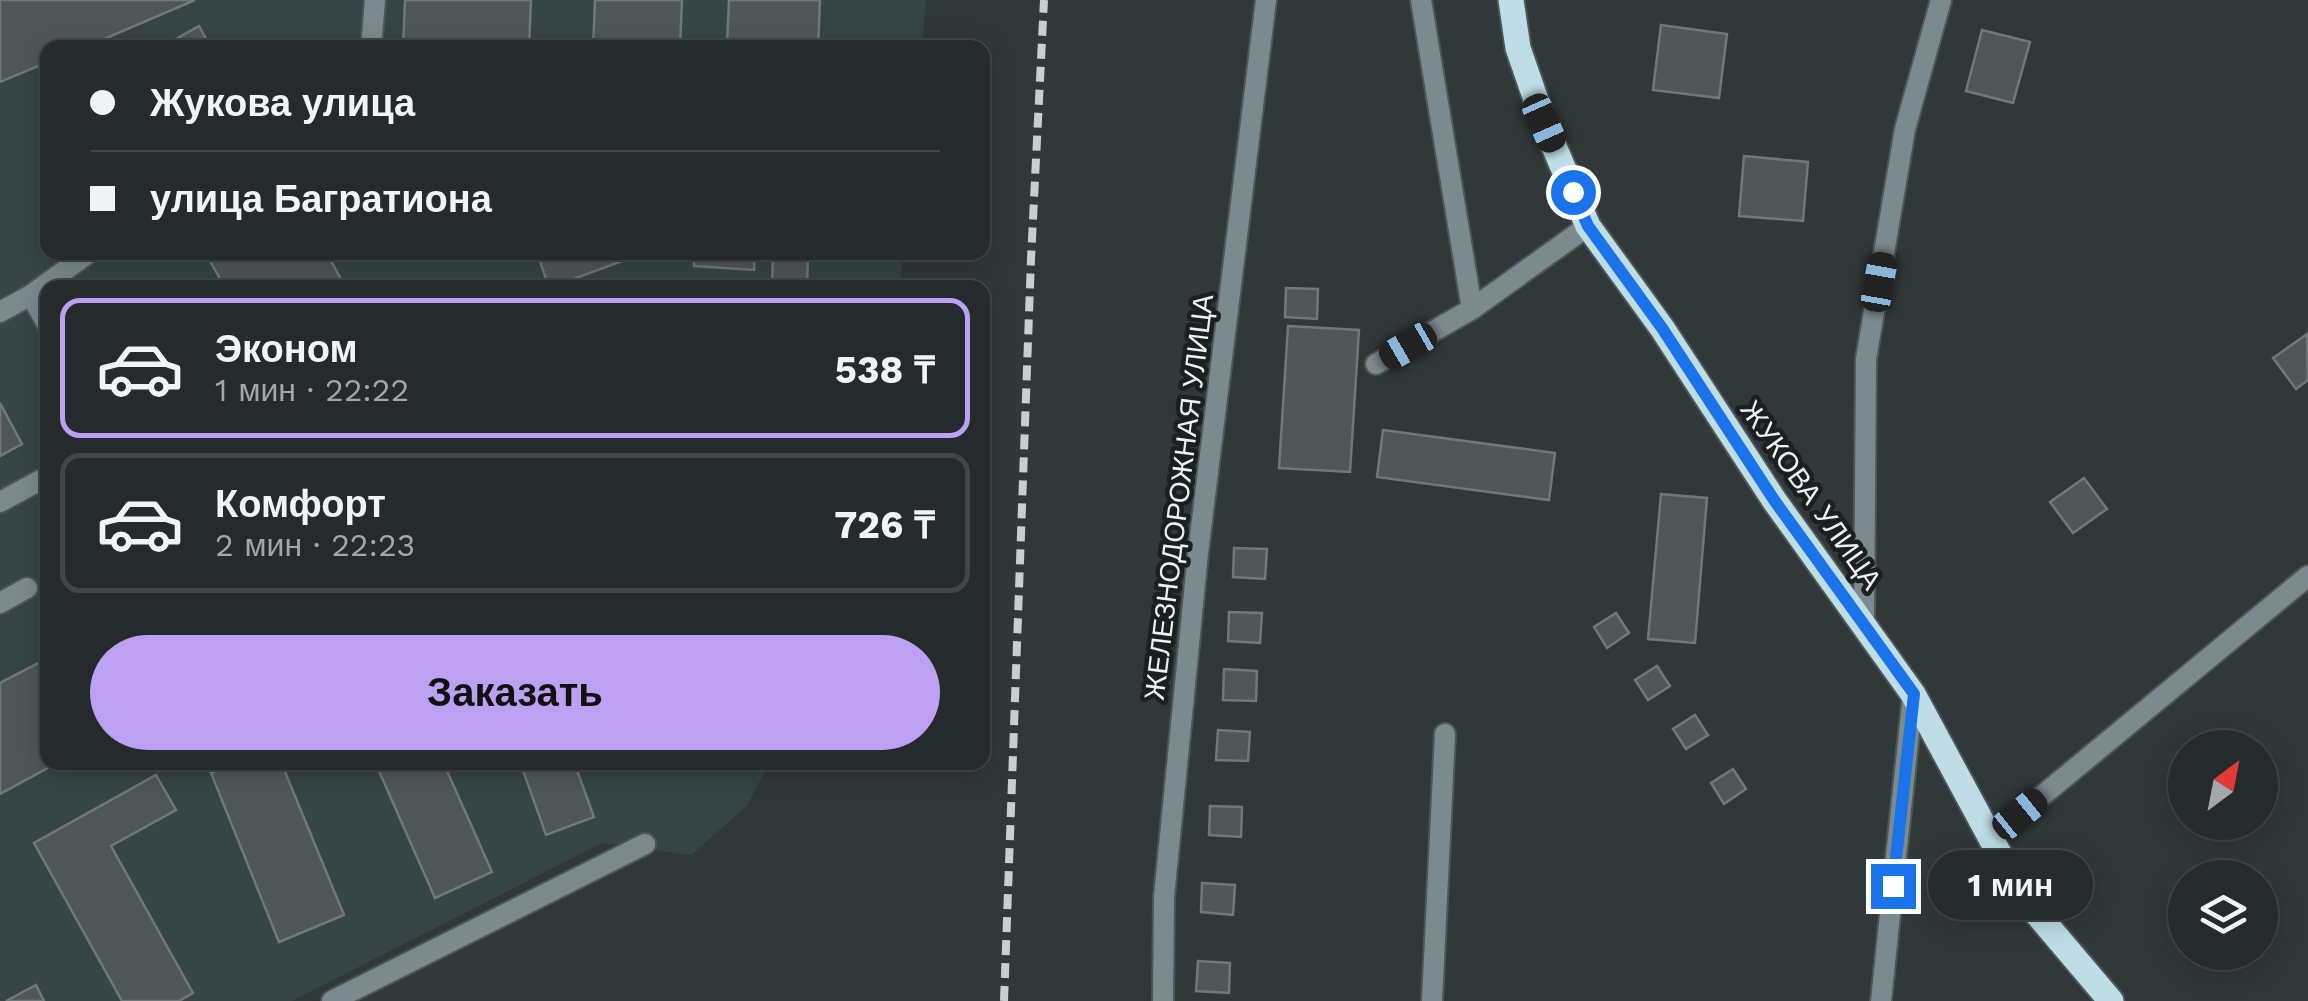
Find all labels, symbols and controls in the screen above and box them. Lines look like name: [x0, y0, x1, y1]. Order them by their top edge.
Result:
text: Жукова улица: [150, 81, 415, 125]
car: [1518, 89, 1570, 157]
route start: [1551, 170, 1596, 215]
text: улица Багратиона: [150, 177, 492, 221]
car: [1859, 250, 1899, 314]
street label: ЖЕЛЕЗНОДОРОЖНАЯ УЛИЦА: [1138, 292, 1220, 702]
car: [1375, 318, 1441, 374]
icon: car: [95, 323, 185, 413]
text: Эконом: [215, 327, 358, 371]
text: 538 ₸: [835, 348, 935, 392]
text: 1 мин · 22:22: [215, 371, 409, 409]
street label: ЖУКОВА УЛИЦА: [1734, 394, 1889, 596]
icon: car: [95, 478, 185, 568]
text: Комфорт: [215, 482, 386, 526]
text: 726 ₸: [834, 503, 935, 547]
text: 2 мин · 22:23: [215, 526, 415, 564]
button: Заказать: [90, 635, 940, 750]
north arrow: [2168, 730, 2278, 840]
map controls: [2168, 730, 2278, 970]
car: [1987, 783, 2053, 845]
callout: 1 мин: [1928, 851, 2093, 921]
button: layers: [2168, 860, 2278, 970]
route end: [1871, 864, 1916, 909]
text: 1 мин: [1968, 866, 2053, 904]

